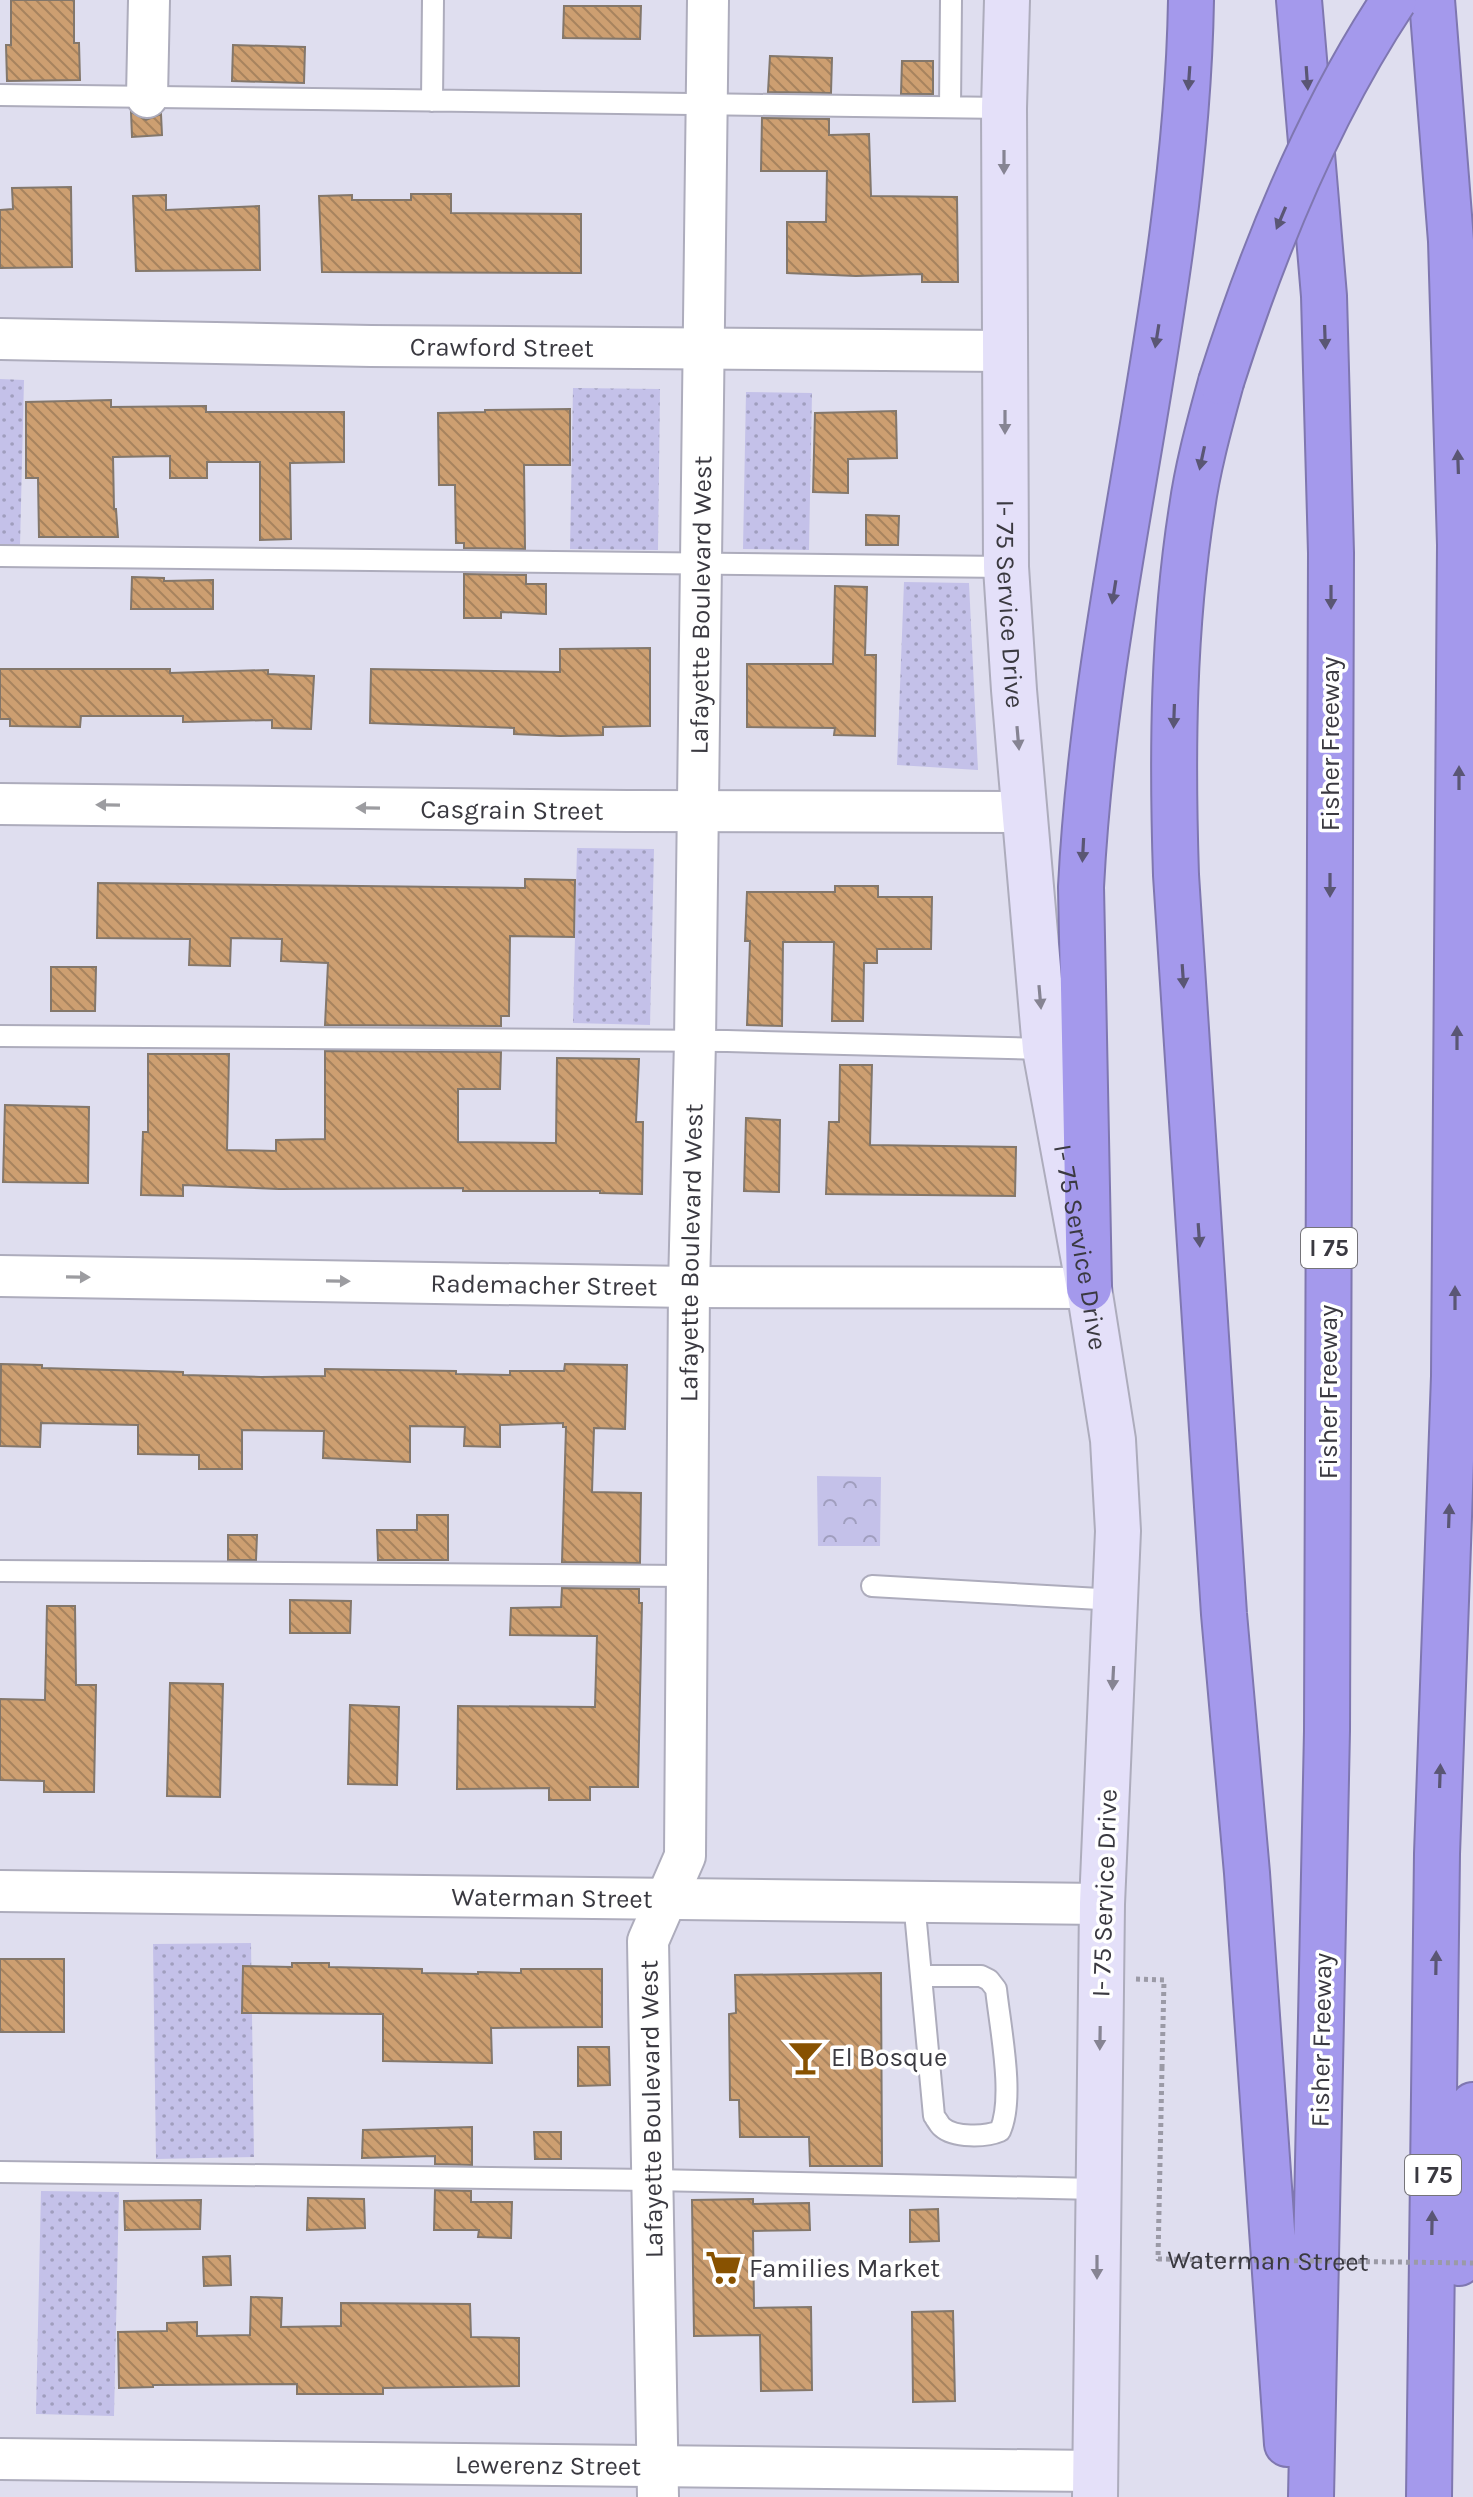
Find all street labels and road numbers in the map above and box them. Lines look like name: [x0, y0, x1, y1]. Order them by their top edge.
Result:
street label: Crawford Street: [410, 331, 594, 364]
street label: Lafayette Boulevard West: [684, 455, 718, 754]
street label: I- 75 Service Drive: [990, 500, 1030, 709]
street label: Fisher Freeway: [1315, 657, 1346, 831]
street label: Casgrain Street: [420, 794, 604, 827]
street label: Lafayette Boulevard West: [673, 1103, 709, 1402]
street label: I- 75 Service Drive: [1047, 1142, 1114, 1352]
road number: I 75: [1301, 1228, 1357, 1268]
street label: Rademacher Street: [430, 1268, 658, 1302]
street label: Fisher Freeway: [1313, 1305, 1344, 1479]
street label: I- 75 Service Drive: [1085, 1788, 1124, 1998]
street label: Waterman Street: [451, 1881, 653, 1915]
street label: Fisher Freeway: [1304, 1952, 1339, 2128]
street label: Lafayette Boulevard West: [633, 1959, 670, 2259]
road number: I 75: [1405, 2155, 1461, 2195]
street label: Waterman Street: [1167, 2244, 1369, 2278]
street label: Lewerenz Street: [455, 2449, 641, 2482]

